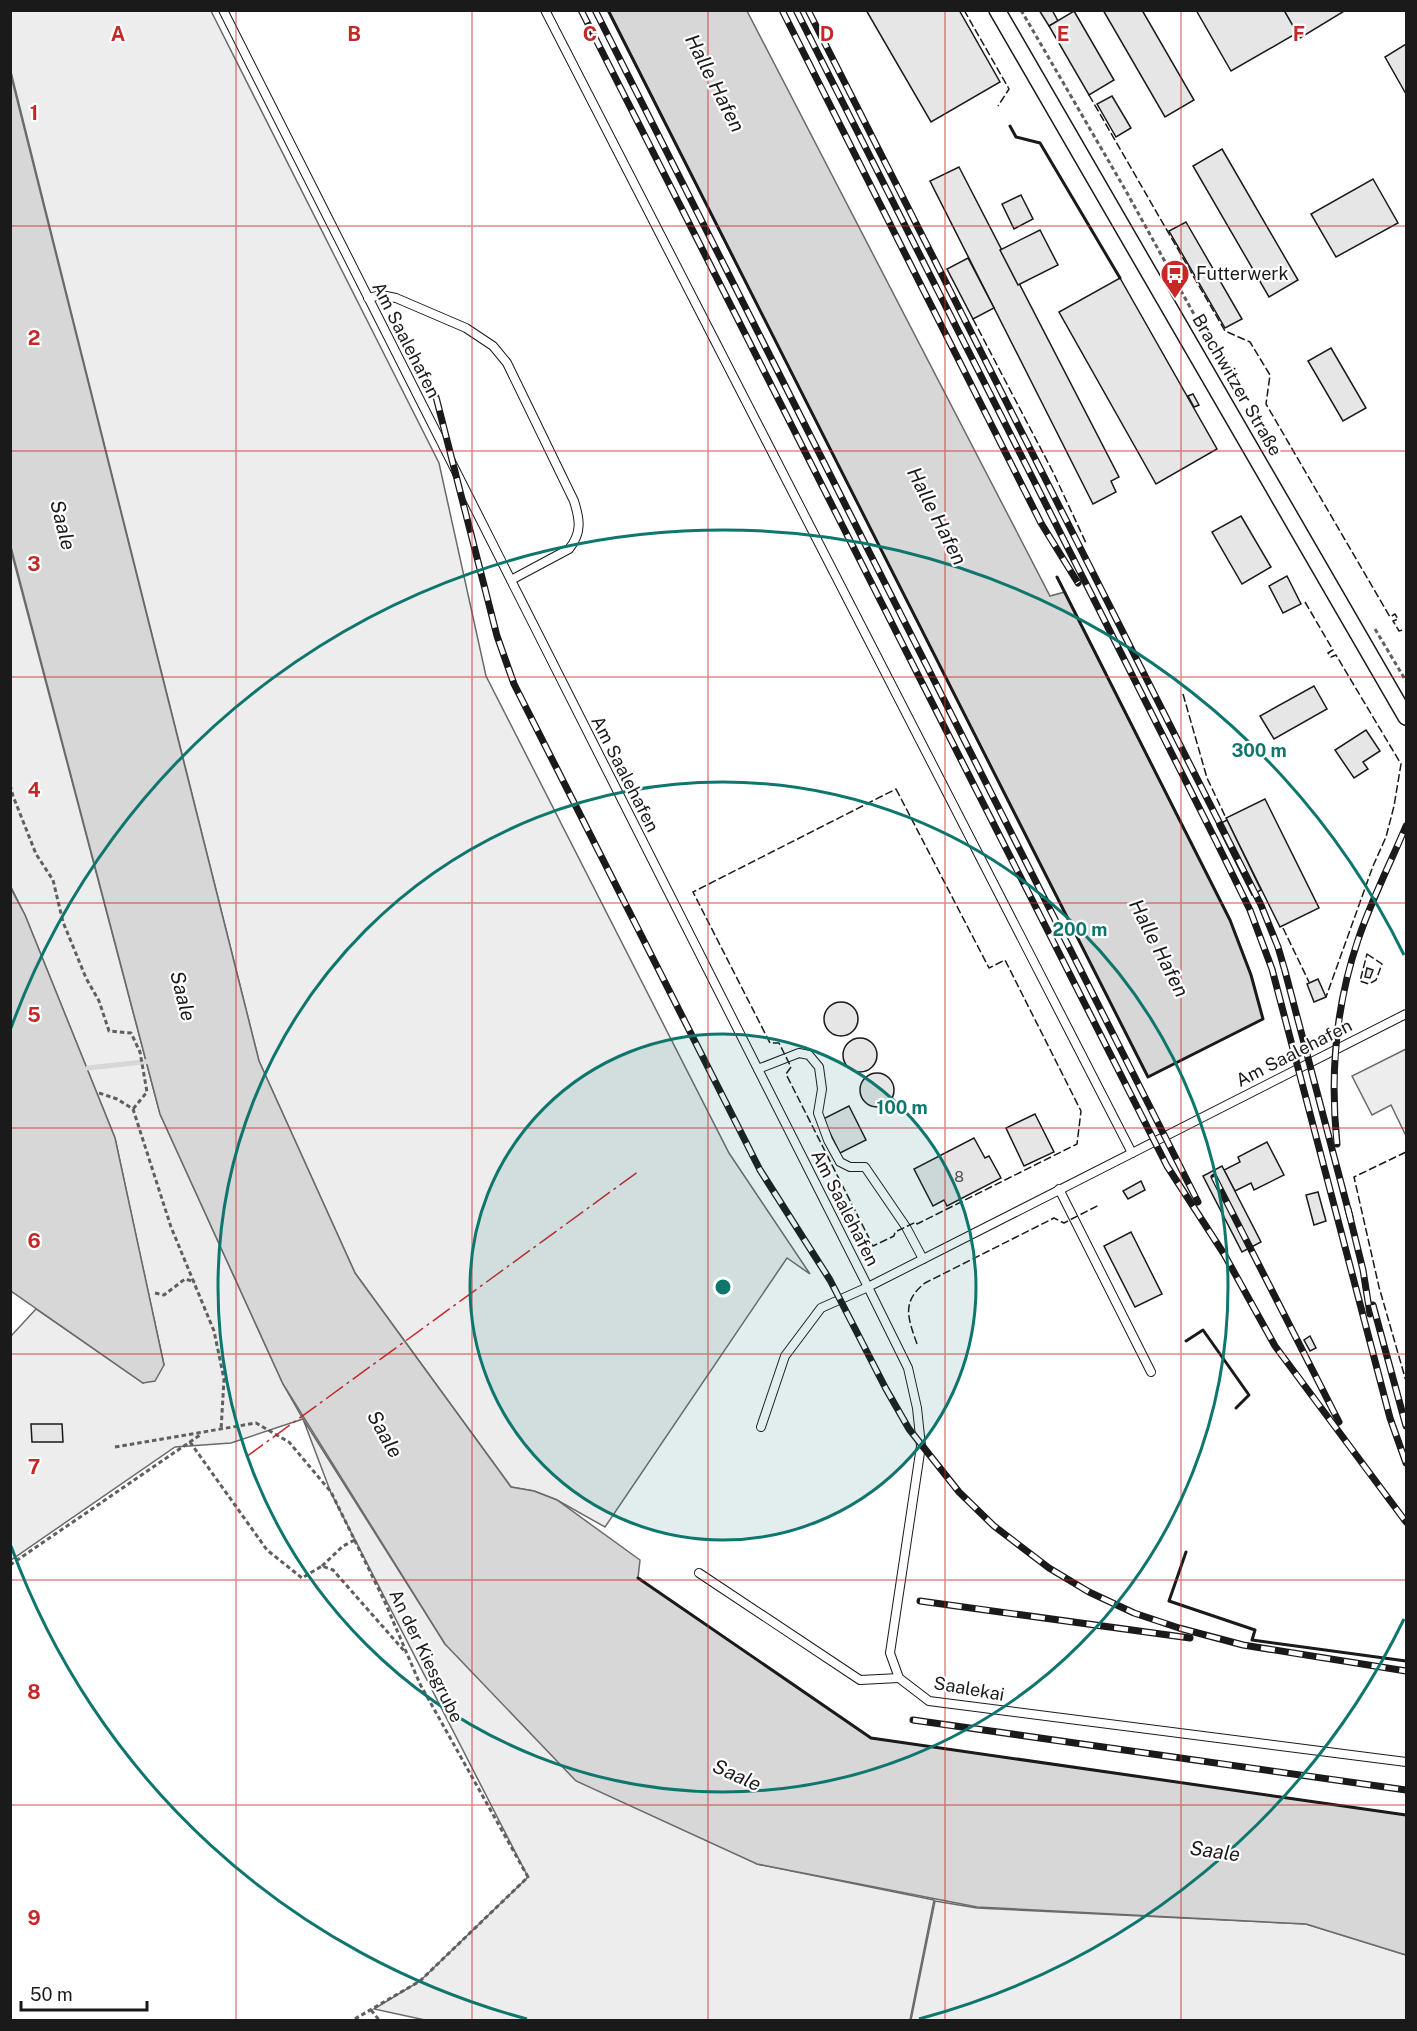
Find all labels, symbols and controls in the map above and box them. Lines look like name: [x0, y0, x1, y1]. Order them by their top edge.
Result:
text: A: [111, 22, 125, 46]
text: B: [347, 22, 361, 46]
text: C: [583, 22, 597, 46]
text: D: [820, 22, 834, 46]
text: E: [1057, 22, 1069, 46]
text: F: [1293, 22, 1305, 46]
water label: Halle Hafen: [680, 30, 750, 136]
text: 1: [30, 101, 38, 125]
bus stop icon: Futterwerk: [1159, 258, 1191, 300]
place label: Futterwerk: [1196, 263, 1289, 284]
street label: Am Saalehafen: [368, 278, 445, 401]
street label: Brachwitzer Straße: [1188, 310, 1287, 459]
text: 2: [28, 326, 40, 350]
water label: Halle Hafen: [902, 463, 972, 569]
water label: Saale: [45, 498, 81, 553]
text: 3: [27, 552, 41, 576]
street label: Am Saalehafen: [587, 712, 664, 835]
text: 300 m: [1231, 740, 1287, 761]
text: 4: [27, 778, 41, 802]
water label: Halle Hafen: [1124, 895, 1194, 1001]
text: 200 m: [1053, 919, 1107, 940]
water label: Saale: [165, 969, 201, 1024]
text: 5: [27, 1003, 41, 1027]
street label: Am Saalehafen: [1232, 1014, 1355, 1091]
text: 100 m: [876, 1097, 928, 1118]
street label: Am Saalehafen: [807, 1146, 884, 1269]
house number: 8: [954, 1168, 964, 1185]
text: 6: [27, 1229, 41, 1253]
centre of rings: [713, 1277, 733, 1297]
water label: Saale: [362, 1406, 408, 1462]
text: 7: [28, 1455, 40, 1479]
street label: An der Kiesgrube: [385, 1586, 468, 1726]
street label: Saalekai: [932, 1672, 1006, 1705]
text: 8: [27, 1680, 41, 1704]
water label: Saale: [709, 1754, 765, 1796]
water label: Saale: [1188, 1836, 1242, 1866]
text: 9: [27, 1906, 41, 1930]
scale bar: [21, 1974, 147, 2012]
text: 50 m: [30, 1984, 73, 2005]

